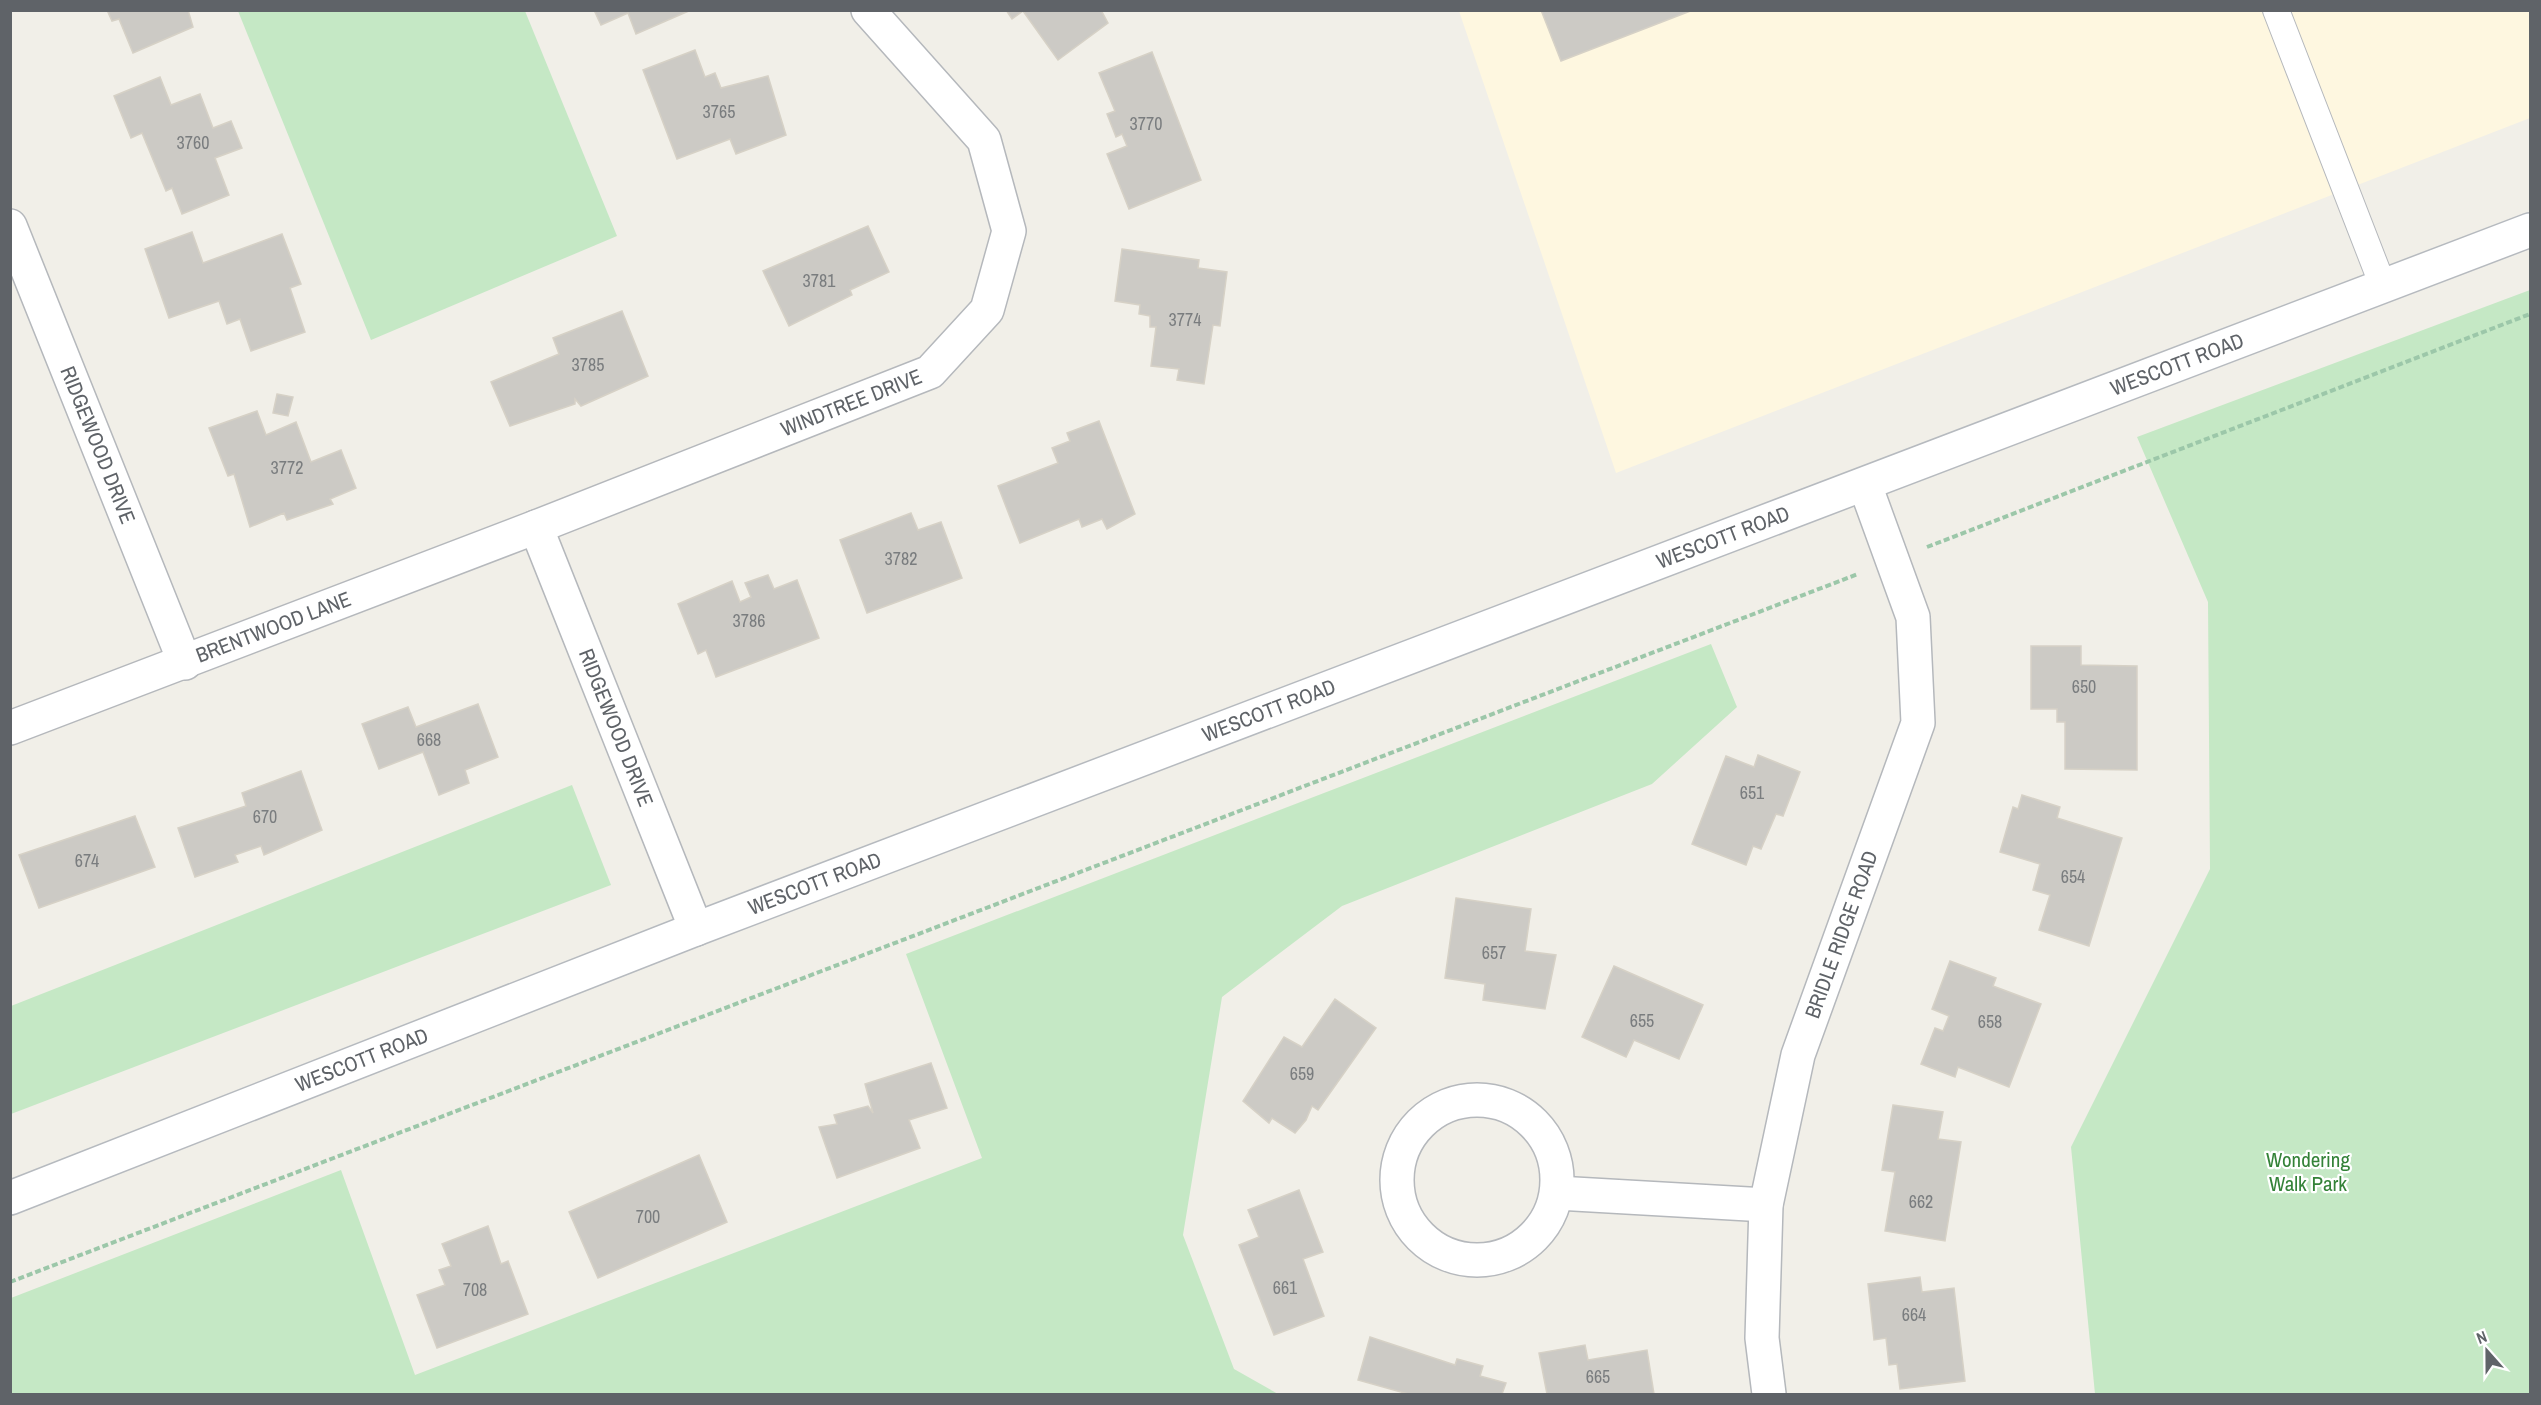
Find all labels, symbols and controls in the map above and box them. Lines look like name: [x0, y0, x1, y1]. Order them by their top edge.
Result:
house number: 3765: [703, 99, 735, 124]
house number: 3770: [1130, 111, 1162, 136]
house number: 3760: [177, 130, 209, 155]
house number: 3781: [803, 268, 836, 293]
house number: 3774: [1169, 307, 1201, 332]
street label: WESCOTT ROAD: [2106, 325, 2248, 403]
house number: 3785: [572, 352, 604, 377]
street label: RIDGEWOOD DRIVE: [54, 362, 143, 528]
street label: WINDTREE DRIVE: [776, 362, 926, 443]
house number: 3772: [271, 455, 303, 480]
street label: WESCOTT ROAD: [1652, 499, 1794, 576]
house number: 3782: [885, 546, 917, 571]
street label: BRENTWOOD LANE: [192, 584, 355, 670]
house number: 3786: [733, 608, 765, 633]
street label: RIDGEWOOD DRIVE: [572, 644, 661, 811]
street label: WESCOTT ROAD: [1198, 672, 1340, 749]
house number: 650: [2072, 674, 2096, 699]
house number: 668: [417, 727, 441, 752]
house number: 651: [1740, 780, 1765, 805]
house number: 670: [253, 804, 277, 829]
street label: WESCOTT ROAD: [744, 845, 885, 922]
street label: BRIDLE RIDGE ROAD: [1797, 847, 1885, 1022]
house number: 674: [75, 848, 99, 873]
house number: 654: [2061, 864, 2085, 889]
house number: 657: [1482, 940, 1506, 965]
house number: 655: [1630, 1008, 1654, 1033]
house number: 658: [1978, 1009, 2002, 1034]
street label: WESCOTT ROAD: [291, 1020, 432, 1099]
house number: 659: [1290, 1061, 1314, 1086]
park label: Wondering Walk Park: [2266, 1145, 2350, 1198]
house number: 662: [1909, 1189, 1933, 1214]
house number: 700: [636, 1204, 660, 1229]
house number: 661: [1273, 1275, 1298, 1300]
house number: 708: [463, 1277, 487, 1302]
house number: 664: [1902, 1302, 1926, 1327]
north arrow: [2457, 1321, 2517, 1381]
text: N: [2473, 1325, 2490, 1349]
house number: 665: [1586, 1364, 1610, 1389]

